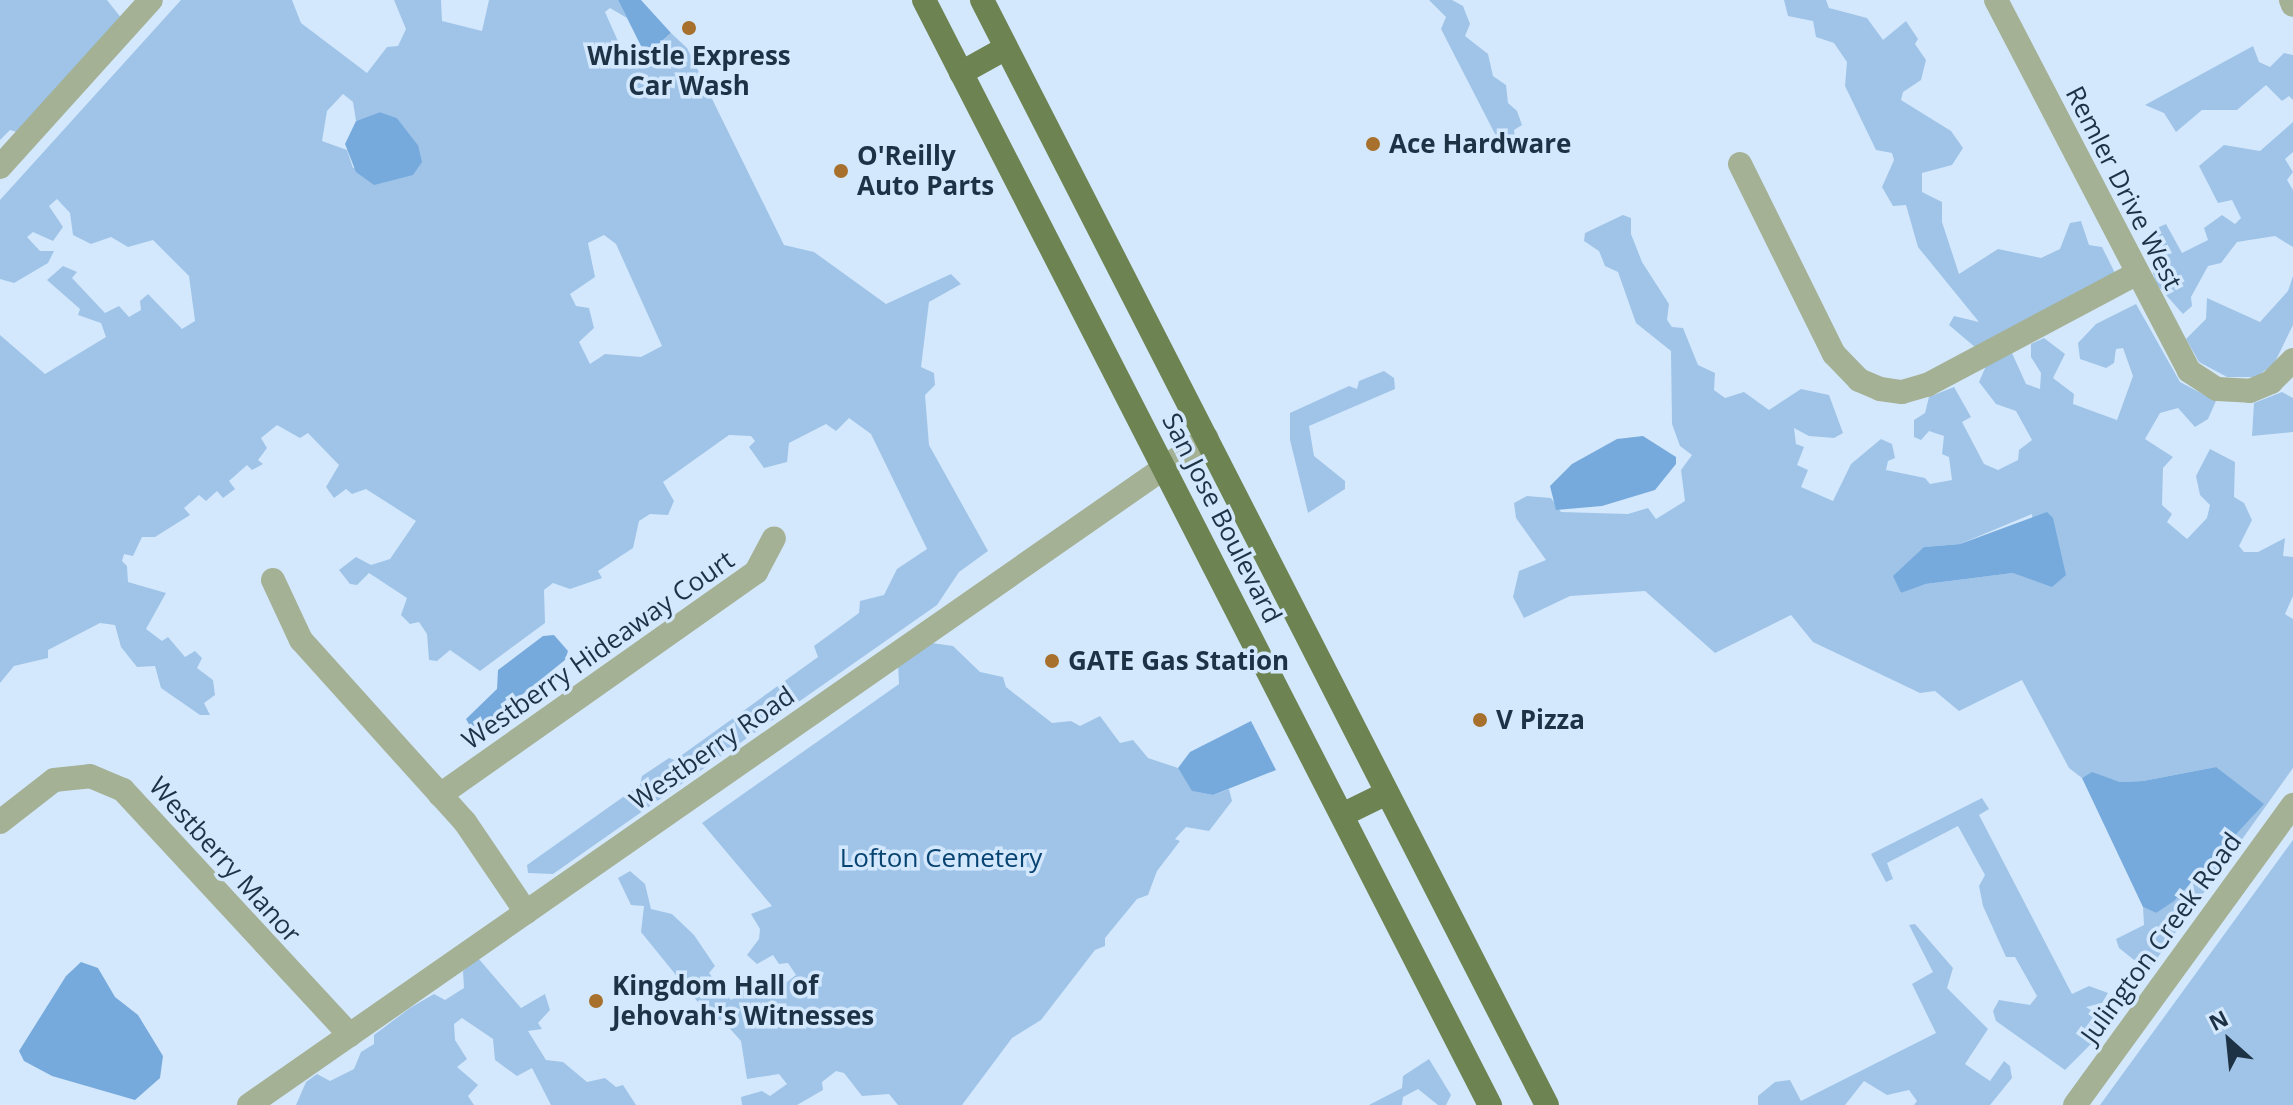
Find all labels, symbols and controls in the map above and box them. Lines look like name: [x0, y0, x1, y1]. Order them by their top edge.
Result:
marker: Whistle Express Car Wash: [680, 19, 698, 37]
place label: Whistle Express Car Wash: [587, 40, 791, 102]
street label: Remler Drive West: [2059, 81, 2189, 295]
place label: Ace Hardware: [1389, 128, 1571, 160]
marker: Ace Hardware: [1364, 135, 1382, 153]
place label: O'Reilly Auto Parts: [857, 140, 994, 202]
marker: O'Reilly Auto Parts: [832, 162, 850, 180]
street label: San Jose Boulevard: [1156, 408, 1288, 628]
street label: Westberry Hideaway Court: [456, 544, 740, 756]
place label: GATE Gas Station: [1068, 645, 1289, 677]
marker: GATE Gas Station: [1043, 652, 1061, 670]
street label: Westberry Road: [624, 680, 800, 816]
place label: V Pizza: [1496, 704, 1585, 736]
marker: V Pizza: [1471, 711, 1489, 729]
street label: Westberry Manor: [143, 771, 307, 949]
street label: Julington Creek Road: [2074, 827, 2248, 1049]
park label: Lofton Cemetery: [840, 842, 1042, 874]
place label: Kingdom Hall of Jehovah's Witnesses: [612, 970, 874, 1032]
marker: Kingdom Hall of Jehovah's Witnesses: [587, 992, 605, 1010]
north arrow: [2189, 1001, 2269, 1081]
text: N: [2203, 1002, 2233, 1037]

